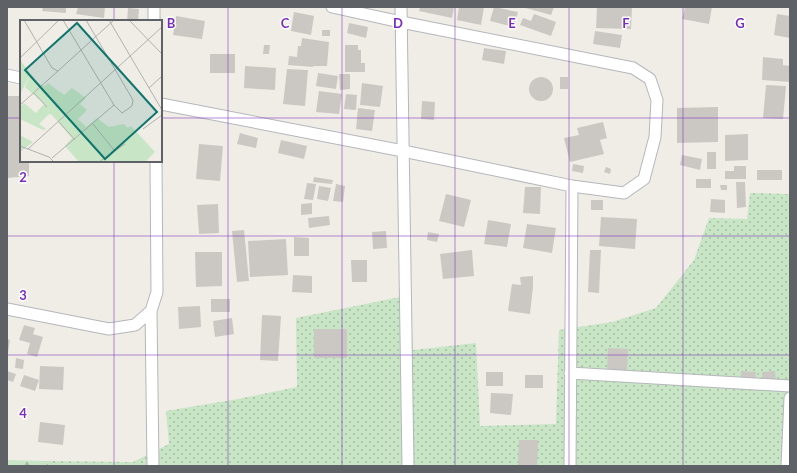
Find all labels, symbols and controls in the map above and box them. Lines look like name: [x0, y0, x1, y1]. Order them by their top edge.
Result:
text: B: [167, 15, 176, 31]
text: C: [281, 15, 290, 31]
text: D: [393, 15, 403, 31]
text: E: [508, 15, 516, 31]
text: F: [622, 15, 630, 31]
text: G: [735, 15, 745, 31]
inset map: [20, 20, 162, 162]
text: 2: [19, 169, 27, 185]
text: 3: [19, 287, 27, 303]
text: 4: [19, 405, 27, 421]

